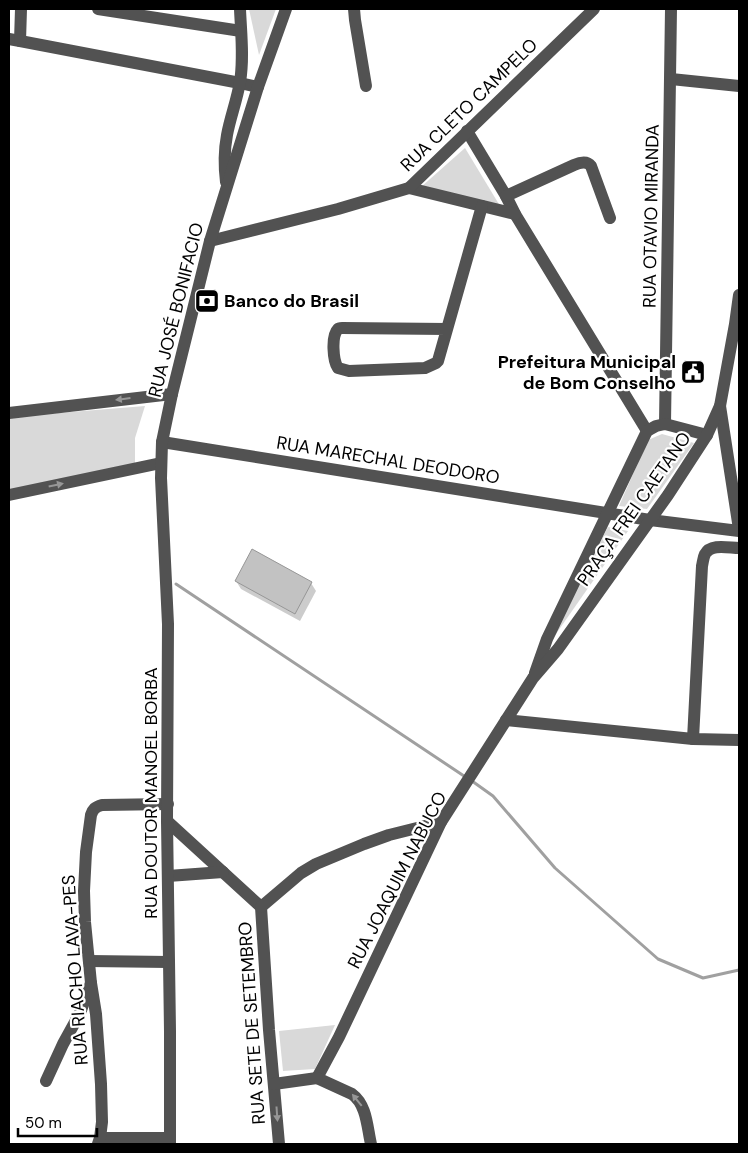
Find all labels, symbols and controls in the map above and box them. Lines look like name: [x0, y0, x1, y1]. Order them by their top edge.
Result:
street label: RUA CLETO CAMPELO: [395, 33, 543, 177]
street label: RUA OTAVIO MIRANDA: [637, 124, 665, 308]
street label: RUA JOSÉ BONIFACIO: [143, 220, 209, 400]
bank icon: Banco do Brasil: [194, 288, 220, 314]
place label: Banco do Brasil: [224, 289, 359, 313]
place label: Prefeitura Municipal de Bom Conselho: [498, 350, 676, 395]
public building icon: Prefeitura Municipal de Bom Conselho: [680, 359, 706, 385]
one-way arrow: [115, 395, 131, 403]
street label: PRAÇA FREI CAETANO: [572, 427, 696, 591]
street label: RUA MARECHAL DEODORO: [275, 431, 501, 489]
one-way arrow: [49, 481, 64, 489]
street label: RUA DOUTOR MANOEL BORBA: [139, 667, 163, 919]
street label: RUA JOAQUIM NABUCO: [342, 787, 452, 973]
street label: RUA RIACHO LAVA-PES: [56, 874, 94, 1066]
street label: RUA SETE DE SETEMBRO: [233, 921, 271, 1125]
one-way arrow: [352, 1094, 363, 1107]
scale bar: [18, 1106, 96, 1138]
one-way arrow: [273, 1106, 281, 1122]
text: 50 m: [25, 1113, 62, 1133]

